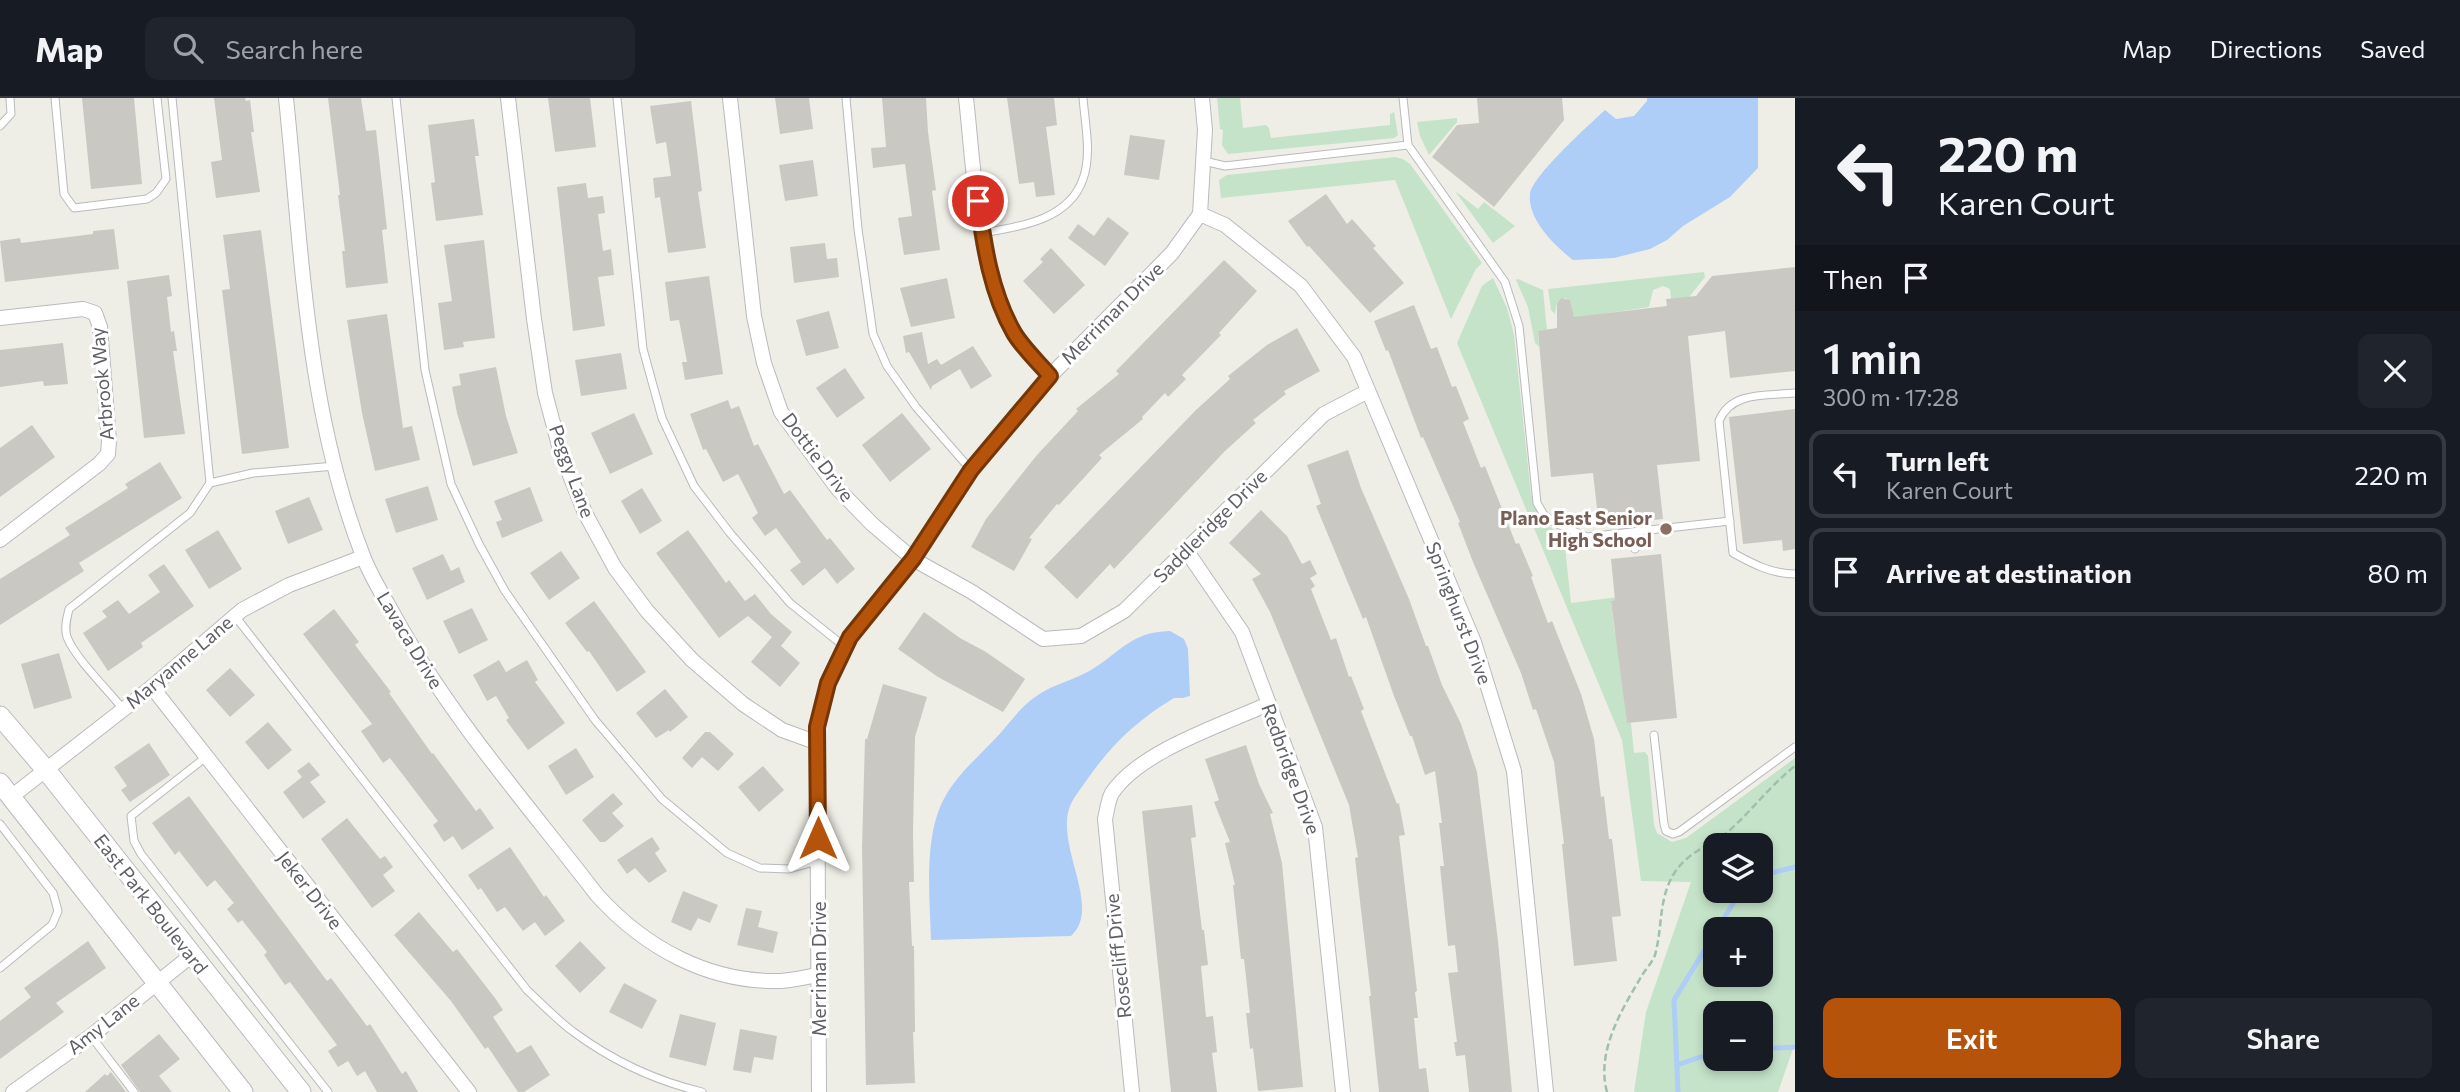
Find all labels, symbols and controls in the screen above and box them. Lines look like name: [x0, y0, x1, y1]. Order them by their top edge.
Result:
search box: [145, 17, 635, 80]
text: Map: [35, 28, 103, 69]
icon: search: [169, 29, 207, 67]
text: Search here: [225, 33, 363, 64]
text: Map: [2122, 34, 2172, 63]
text: Directions: [2210, 34, 2322, 63]
text: Saved: [2360, 34, 2425, 63]
text: 220 m: [1938, 122, 2078, 182]
icon: left: [1823, 126, 1914, 217]
pin: [948, 171, 1008, 231]
icon: arrive: [959, 182, 997, 220]
text: Karen Court: [1938, 182, 2115, 222]
street label: Merriman Drive: [1056, 257, 1168, 369]
icon: arrive: [1897, 259, 1935, 297]
text: Then: [1823, 263, 1883, 294]
street label: Arbrook Way: [85, 326, 118, 442]
text: 1 min: [1823, 331, 1922, 383]
button: close: [2358, 334, 2432, 408]
text: 300 m · 17:28: [1823, 383, 1959, 411]
street label: Dottie Drive: [778, 408, 859, 506]
street label: Peggy Lane: [545, 421, 600, 521]
text: Turn left: [1886, 445, 1989, 476]
icon: left: [1827, 455, 1865, 493]
text: 220 m: [2355, 459, 2428, 490]
street label: Saddleridge Drive: [1148, 464, 1271, 587]
text: Karen Court: [1886, 476, 2013, 504]
place label: Plano East Senior High School: [1500, 506, 1652, 551]
marker: Plano East Senior High School: [1658, 521, 1674, 537]
street label: Springhurst Drive: [1422, 538, 1497, 687]
icon: arrive: [1827, 553, 1865, 591]
text: Arrive at destination: [1886, 557, 2132, 588]
text: 80 m: [2368, 557, 2428, 588]
street label: Lavaca Drive: [373, 587, 448, 692]
street label: Maryanne Lane: [121, 610, 237, 713]
street label: Redbridge Drive: [1257, 700, 1326, 837]
position arrow: [781, 801, 855, 875]
street label: East Park Boulevard: [90, 829, 213, 978]
map controls: [1703, 833, 1773, 1071]
button: layers: [1703, 833, 1773, 903]
street label: Jeker Drive: [273, 846, 348, 933]
street label: Rosecliff Drive: [1100, 893, 1135, 1019]
street label: Merriman Drive: [807, 901, 830, 1037]
button: +: [1703, 917, 1773, 987]
street label: Amy Lane: [62, 988, 143, 1059]
button: Exit: [1823, 998, 2121, 1078]
button: Share: [2135, 998, 2432, 1078]
button: −: [1703, 1001, 1773, 1071]

